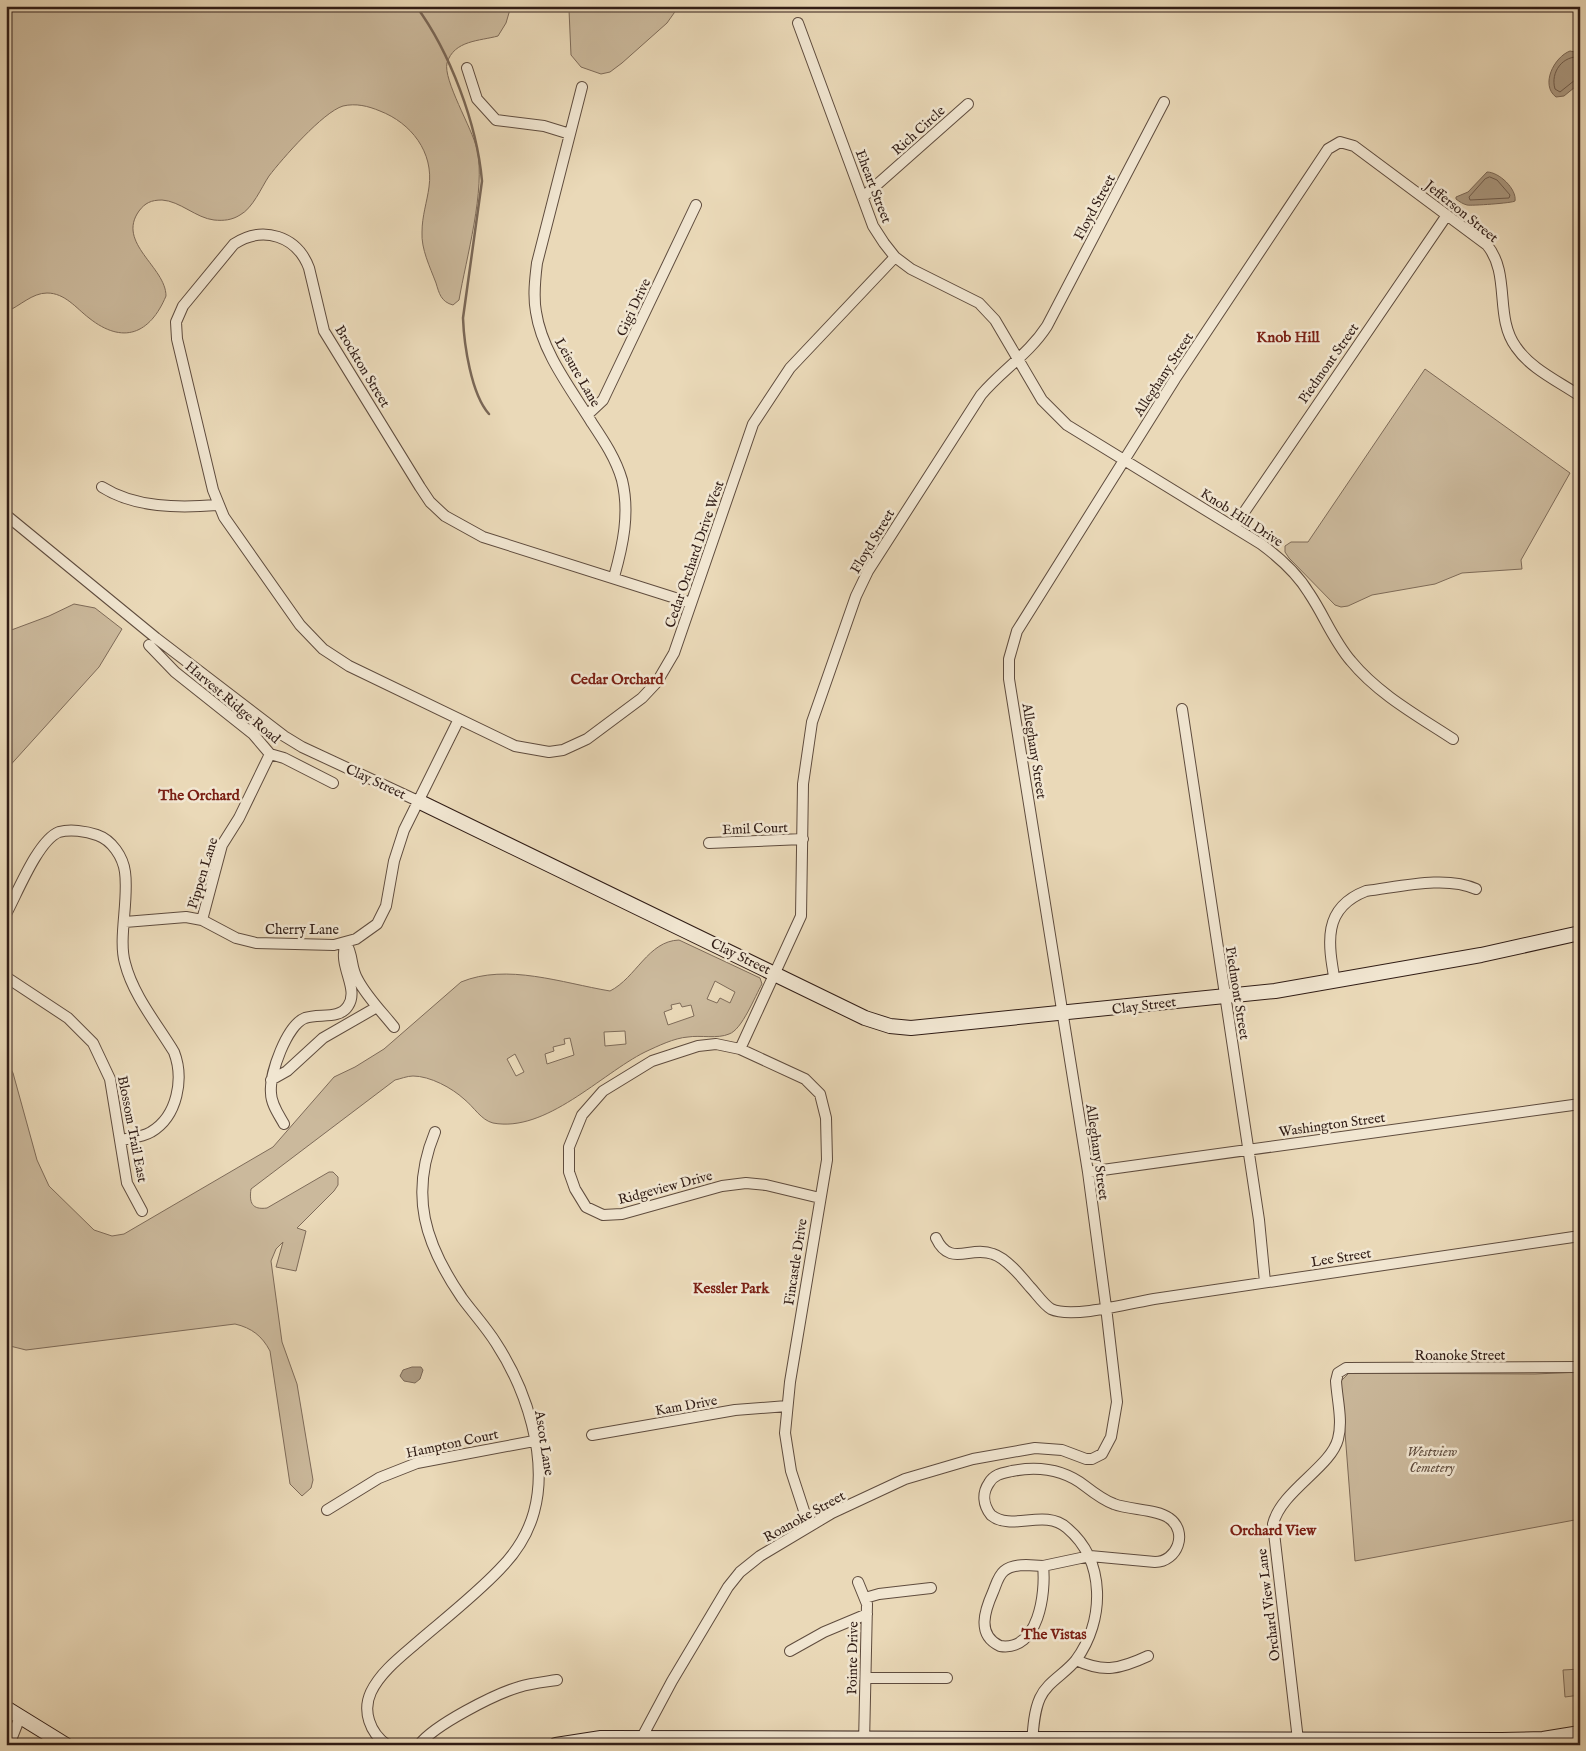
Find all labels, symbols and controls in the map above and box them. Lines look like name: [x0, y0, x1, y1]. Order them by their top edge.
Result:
street label: Rich Circle: [888, 102, 950, 159]
street label: Eheart Street: [851, 147, 895, 226]
street label: Floyd Street: [1070, 171, 1120, 243]
street label: Jefferson Street: [1419, 175, 1502, 247]
street label: Gigi Drive: [613, 275, 655, 339]
street label: Piedmont Street: [1294, 320, 1363, 407]
street label: Brockton Street: [330, 322, 394, 411]
district label: Knob Hill: [1256, 328, 1321, 347]
street label: Alleghany Street: [1129, 329, 1198, 421]
street label: Leisure Lane: [550, 335, 604, 411]
street label: Cedar Orchard Drive West: [661, 478, 729, 630]
street label: Knob Hill Drive: [1197, 484, 1287, 552]
street label: Floyd Street: [847, 506, 899, 577]
street label: Harvest Ridge Road: [181, 658, 284, 748]
district label: Cedar Orchard: [570, 670, 665, 689]
street label: Alleghany Street: [1017, 701, 1050, 800]
street label: Clay Street: [343, 760, 409, 804]
district label: The Orchard: [157, 786, 241, 805]
street label: Emil Court: [722, 819, 788, 839]
street label: Pippen Lane: [184, 835, 223, 911]
street label: Cherry Lane: [265, 921, 340, 939]
street label: Clay Street: [708, 935, 774, 979]
street label: Piedmont Street: [1221, 945, 1253, 1041]
street label: Clay Street: [1111, 993, 1177, 1019]
street label: Blossom Trail East: [113, 1074, 151, 1184]
street label: Alleghany Street: [1081, 1102, 1113, 1201]
street label: Washington Street: [1278, 1109, 1387, 1141]
street label: Ridgeview Drive: [616, 1167, 715, 1209]
street label: Fincastle Drive: [780, 1217, 812, 1307]
street label: Lee Street: [1310, 1244, 1373, 1272]
district label: Kessler Park: [693, 1279, 770, 1298]
street label: Roanoke Street: [1415, 1347, 1506, 1365]
street label: Kam Drive: [654, 1392, 719, 1420]
street label: Ascot Lane: [530, 1408, 558, 1478]
street label: Hampton Court: [404, 1425, 500, 1463]
park label: Westview Cemetery: [1407, 1443, 1458, 1477]
street label: Roanoke Street: [760, 1487, 849, 1547]
district label: Orchard View: [1230, 1521, 1317, 1540]
street label: Orchard View Lane: [1253, 1547, 1285, 1662]
street label: Pointe Drive: [843, 1621, 863, 1695]
district label: The Vistas: [1020, 1625, 1087, 1644]

